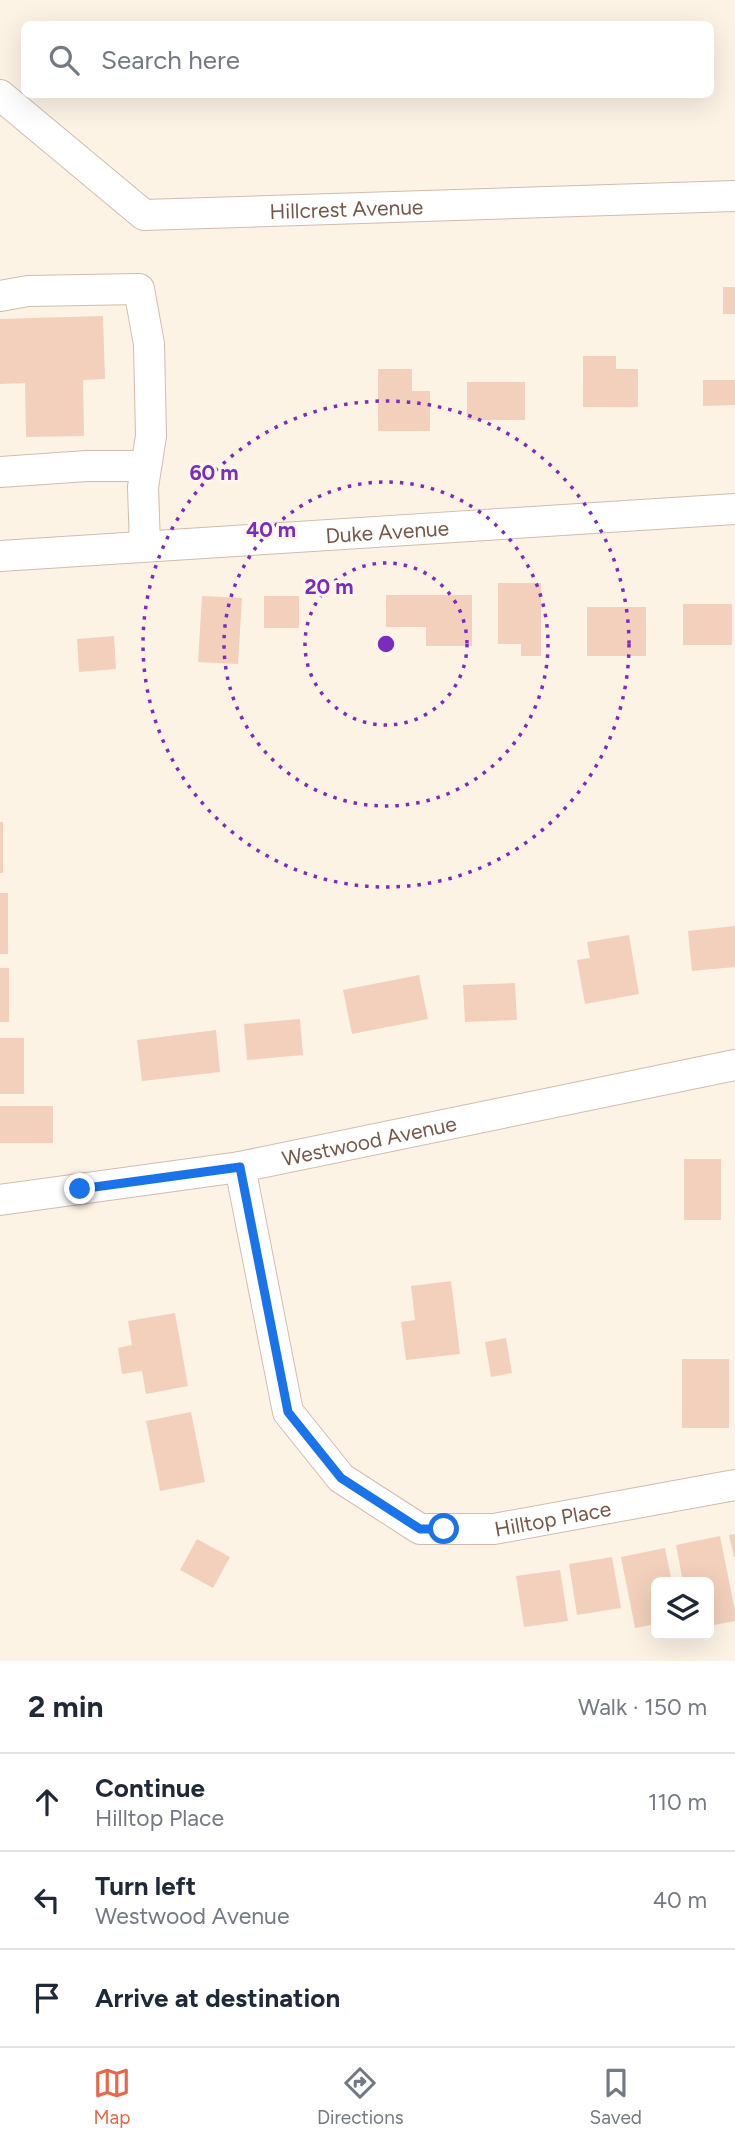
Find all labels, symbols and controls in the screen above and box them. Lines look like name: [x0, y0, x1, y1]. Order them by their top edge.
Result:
search box: [21, 21, 714, 98]
icon: search: [45, 41, 83, 79]
text: Search here: [101, 44, 240, 76]
street label: Hillcrest Avenue: [269, 194, 424, 223]
text: 60 m: [189, 460, 239, 485]
street label: Duke Avenue: [325, 515, 450, 548]
text: 40 m: [246, 517, 296, 542]
text: 20 m: [304, 574, 354, 599]
centre of rings: [374, 632, 398, 656]
street label: Westwood Avenue: [279, 1110, 459, 1171]
route end: [64, 1173, 95, 1204]
street label: Hilltop Place: [492, 1495, 613, 1541]
route start: [428, 1513, 459, 1544]
map controls: [651, 1577, 714, 1640]
button: layers: [651, 1577, 714, 1640]
text: 2 min: [28, 1688, 104, 1725]
text: Walk · 150 m: [578, 1693, 707, 1721]
text: Continue: [95, 1772, 205, 1804]
icon: ahead: [28, 1783, 66, 1821]
text: 110 m: [648, 1788, 707, 1816]
text: Hilltop Place: [95, 1804, 224, 1832]
text: Turn left: [95, 1870, 196, 1902]
icon: left: [28, 1881, 66, 1919]
text: 40 m: [653, 1886, 707, 1914]
text: Westwood Avenue: [95, 1902, 290, 1930]
icon: arrive: [28, 1979, 66, 2017]
text: Arrive at destination: [95, 1982, 340, 2014]
tab: Map: [93, 2064, 131, 2129]
tab: Directions: [317, 2064, 404, 2129]
tab: Saved: [590, 2064, 642, 2129]

